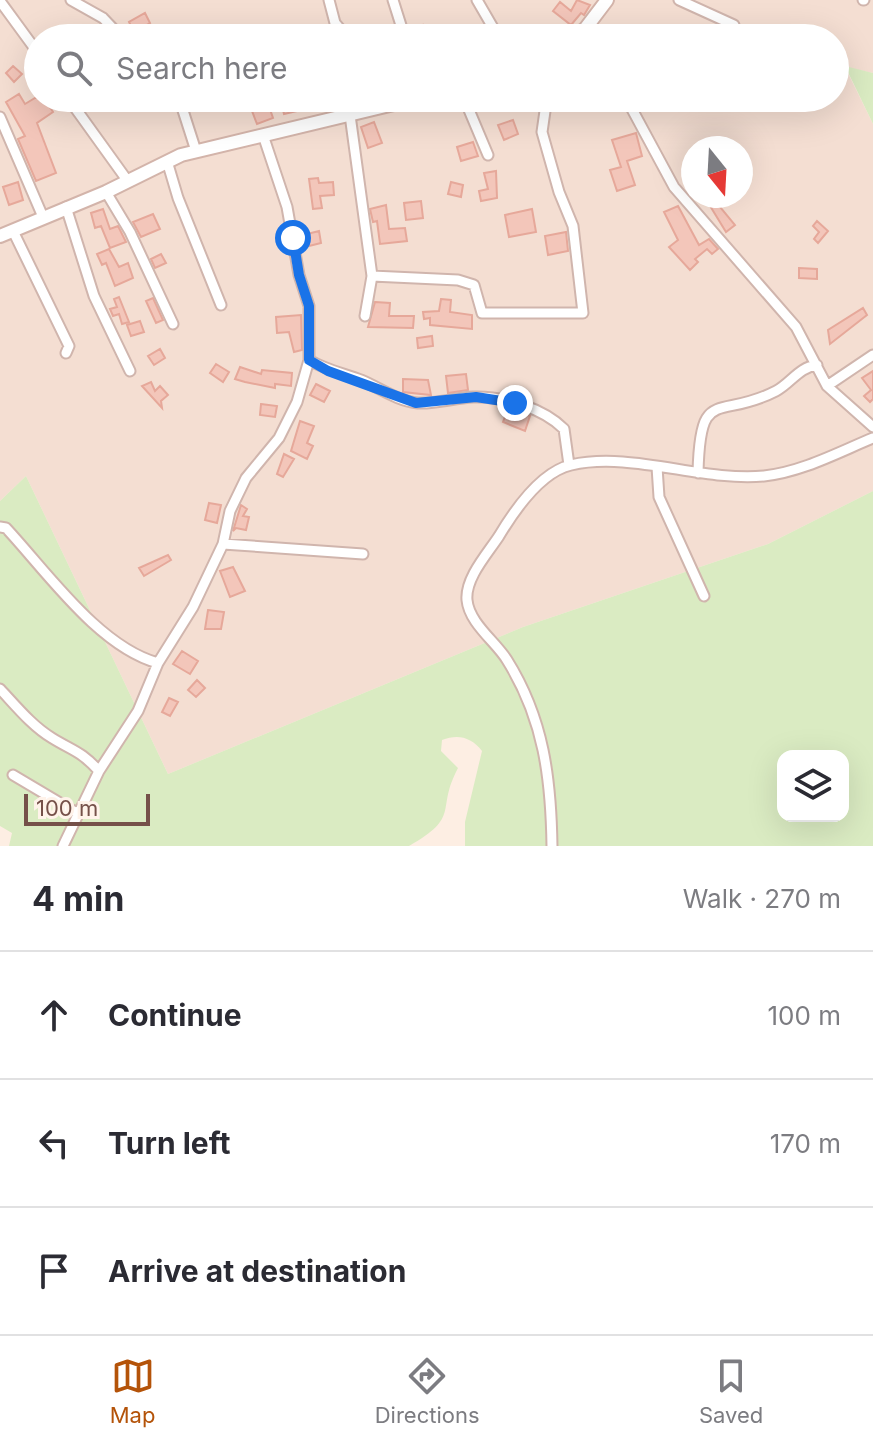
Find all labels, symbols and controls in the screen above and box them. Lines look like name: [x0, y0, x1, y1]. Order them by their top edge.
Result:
search box: [24, 24, 849, 112]
icon: search: [52, 46, 96, 90]
text: Search here: [116, 50, 288, 86]
north arrow: [681, 136, 753, 208]
route start: [275, 220, 311, 256]
route end: [497, 385, 533, 421]
map controls: [777, 750, 849, 822]
button: layers: [777, 750, 849, 822]
scale bar: [24, 790, 150, 826]
text: 100 m: [36, 795, 98, 821]
text: 4 min: [32, 878, 124, 919]
text: Walk · 270 m: [683, 883, 841, 914]
icon: ahead: [32, 993, 76, 1037]
text: Continue: [108, 997, 242, 1033]
text: 100 m: [768, 1000, 841, 1031]
icon: left: [32, 1121, 76, 1165]
text: Turn left: [108, 1125, 230, 1161]
text: 170 m: [770, 1128, 841, 1159]
icon: arrive: [32, 1249, 76, 1293]
text: Arrive at destination: [108, 1253, 406, 1289]
tab: Map: [110, 1354, 155, 1428]
tab: Directions: [375, 1354, 480, 1428]
tab: Saved: [699, 1354, 763, 1428]

